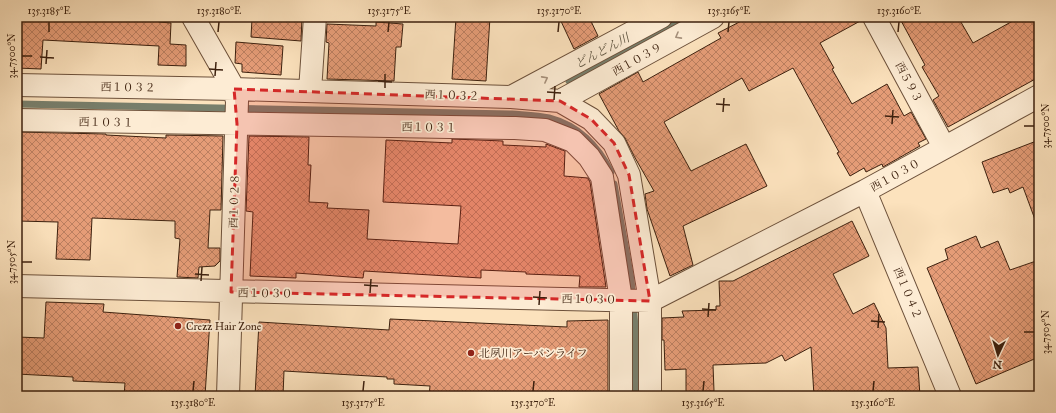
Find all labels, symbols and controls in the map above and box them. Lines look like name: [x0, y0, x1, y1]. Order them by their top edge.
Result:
text: 135.3185°E: [27, 5, 71, 17]
text: 135.3180°E: [197, 5, 241, 17]
text: 135.3175°E: [367, 5, 411, 17]
text: 135.3170°E: [537, 5, 581, 17]
text: 135.3165°E: [708, 5, 750, 17]
text: 135.3160°E: [877, 5, 921, 17]
water label: どんどん川: [572, 30, 634, 71]
one-way arrow: [675, 31, 683, 38]
text: 34.7500°N: [6, 33, 18, 79]
street label: 西１０３９: [610, 40, 664, 78]
street label: 西５９３: [892, 60, 925, 105]
one-way arrow: [541, 76, 548, 83]
street label: 西１０３２: [100, 81, 156, 94]
street label: 西１０３２: [424, 88, 480, 103]
text: 34.7500°N: [1040, 103, 1052, 149]
street label: 西１０３１: [78, 116, 134, 129]
street label: 西１０３１: [401, 121, 457, 134]
street label: 西１０３０: [868, 156, 922, 194]
street label: 西１０２８: [227, 173, 242, 229]
text: 34.7505°N: [6, 240, 18, 284]
street label: 西１０４２: [891, 265, 924, 321]
street label: 西１０３０: [237, 287, 293, 300]
street label: 西１０３０: [561, 293, 617, 306]
text: 34.7505°N: [1040, 310, 1052, 354]
place label: Crezz Hair Zone: [186, 320, 262, 333]
marker: Crezz Hair Zone: [173, 321, 183, 331]
north arrow: [978, 335, 1018, 375]
place label: 北夙川アーバンライフ: [479, 347, 587, 360]
marker: 北夙川アーバンライフ: [466, 348, 476, 358]
text: N: [992, 358, 1002, 371]
text: 135.3180°E: [171, 397, 215, 409]
text: 135.3175°E: [341, 397, 385, 409]
text: 135.3170°E: [511, 397, 555, 409]
text: 135.3165°E: [682, 397, 724, 409]
text: 135.3160°E: [851, 397, 895, 409]

